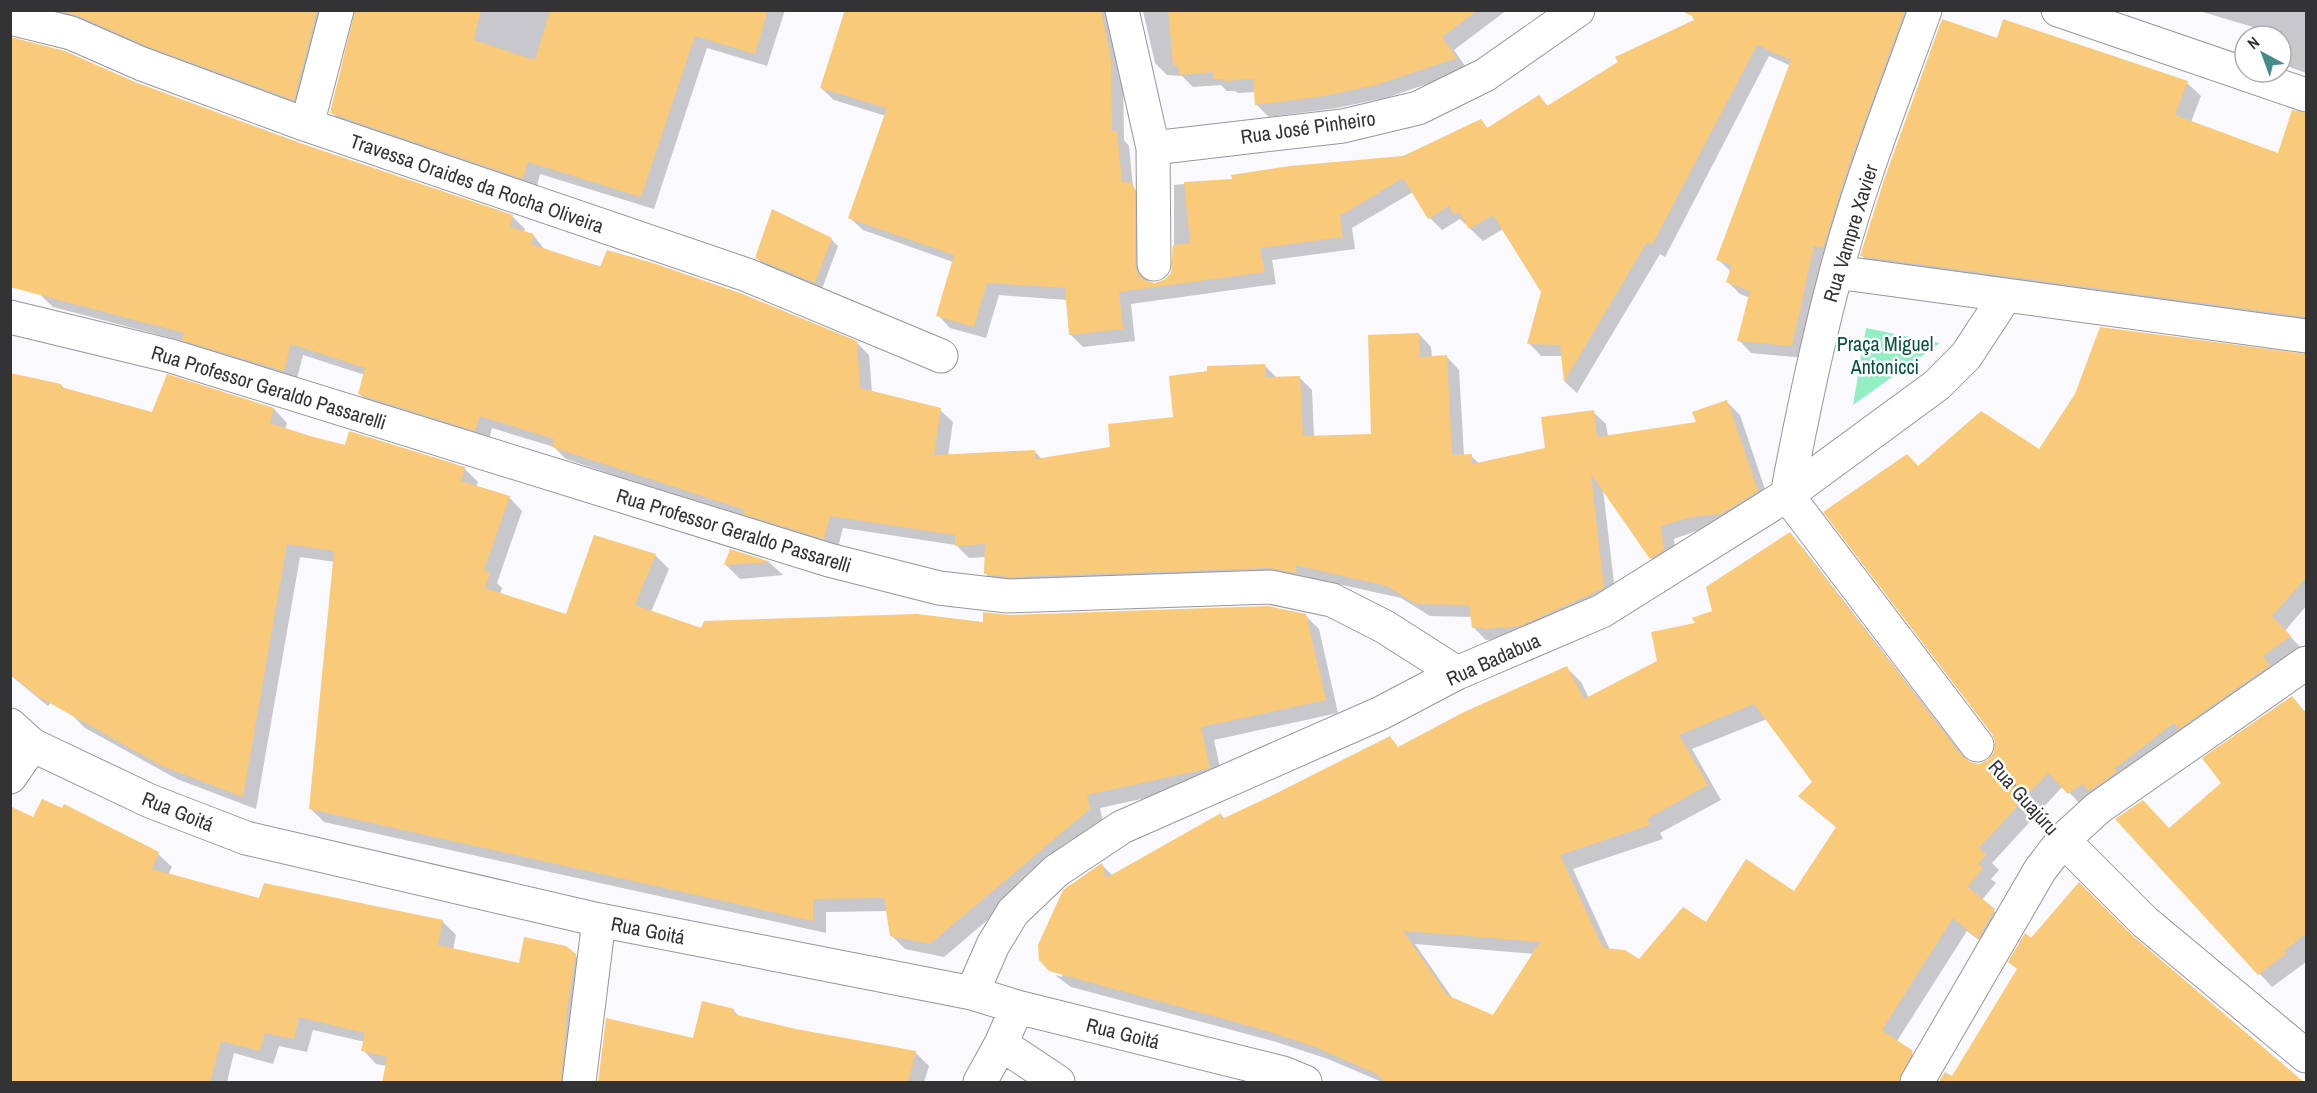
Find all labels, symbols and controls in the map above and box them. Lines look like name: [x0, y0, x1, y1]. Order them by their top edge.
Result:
north arrow: [2233, 24, 2293, 84]
text: N: [2242, 31, 2264, 54]
street label: Rua José Pinheiro: [1239, 104, 1377, 150]
street label: Travessa Oraides da Rocha Oliveira: [347, 127, 607, 239]
street label: Rua Vampre Xavier: [1816, 160, 1884, 305]
park label: Praça Miguel Antonicci: [1837, 330, 1933, 380]
street label: Rua Professor Geraldo Passarelli: [148, 338, 390, 436]
street label: Rua Professor Geraldo Passarelli: [613, 481, 855, 579]
street label: Rua Badabua: [1442, 626, 1544, 692]
street label: Rua Guajúru: [1983, 753, 2065, 841]
street label: Rua Goitá: [138, 784, 218, 838]
street label: Rua Goitá: [609, 910, 687, 950]
street label: Rua Goitá: [1083, 1011, 1163, 1055]

